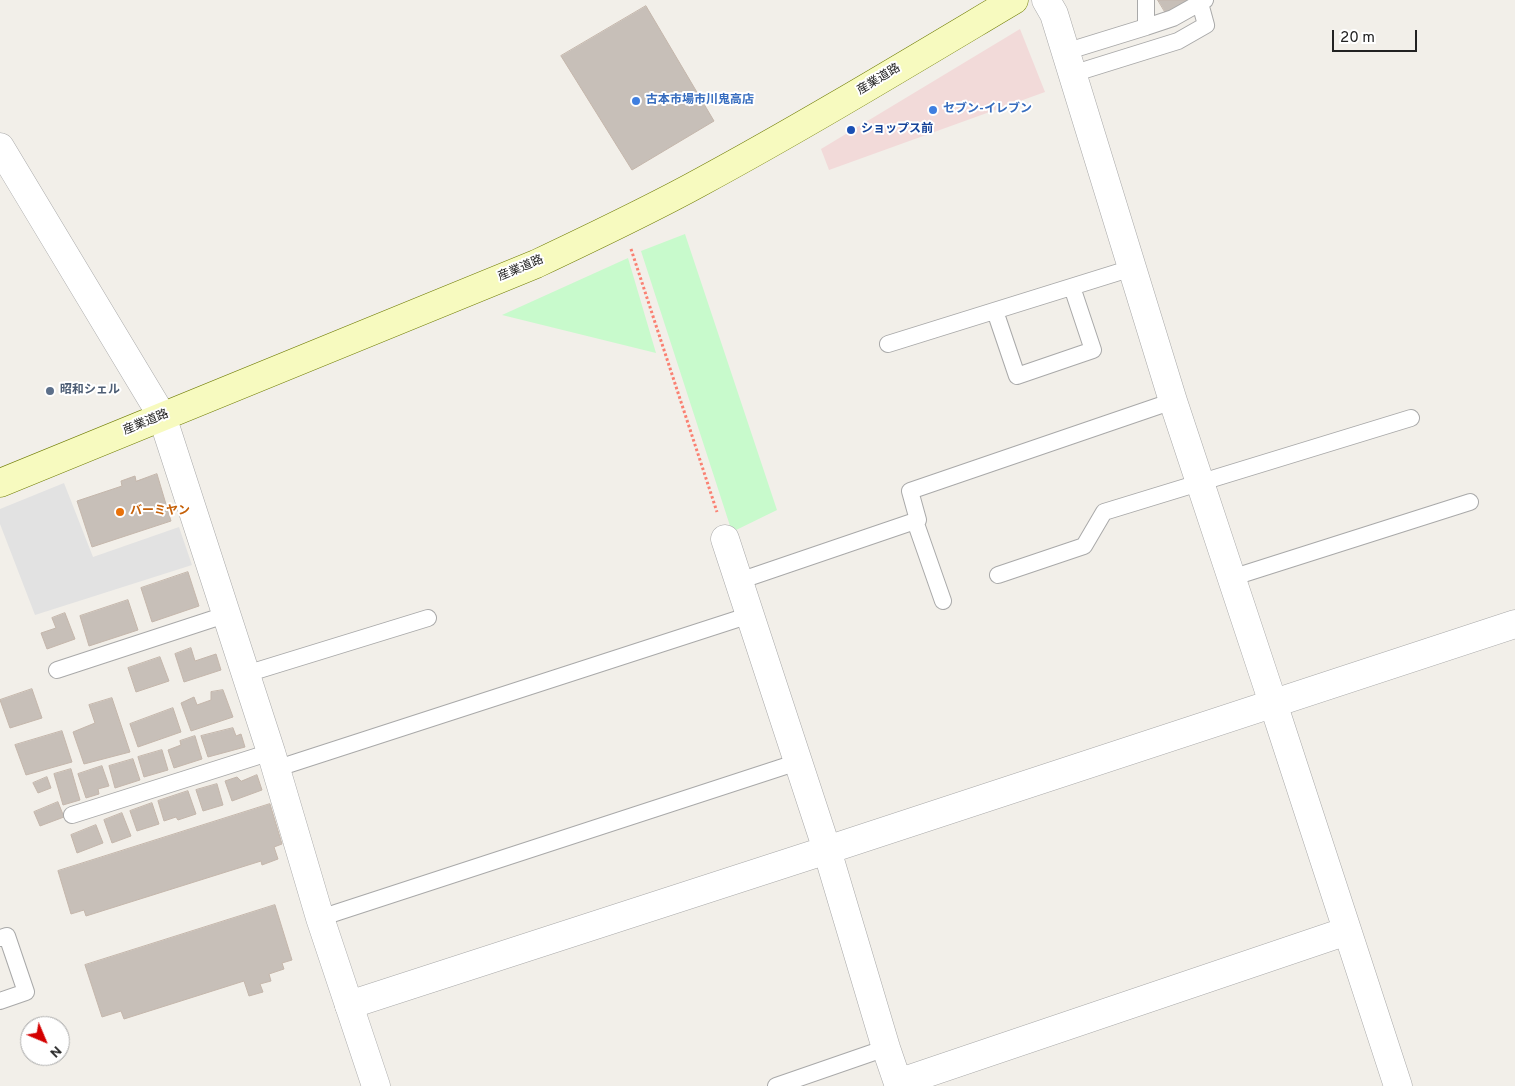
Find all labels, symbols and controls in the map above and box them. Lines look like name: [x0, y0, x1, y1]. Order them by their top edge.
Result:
scale bar: [1335, 20, 1420, 52]
text: 20 m: [1340, 29, 1375, 48]
street label: 産業道路: [855, 61, 903, 99]
place label: 古本市場市川鬼高店: [646, 94, 754, 108]
marker: 古本市場市川鬼高店: [630, 95, 642, 107]
place label: セブン-イレブン: [943, 103, 1032, 117]
marker: セブン-イレブン: [927, 104, 939, 116]
place label: ショップス前: [861, 123, 933, 137]
marker: ショップス前: [845, 124, 857, 136]
street label: 産業道路: [496, 253, 546, 285]
place label: 昭和シェル: [60, 384, 120, 398]
marker: 昭和シェル: [44, 385, 56, 397]
street label: 産業道路: [121, 407, 171, 439]
place label: バーミヤン: [130, 505, 190, 519]
marker: バーミヤン: [114, 506, 126, 518]
north arrow: [20, 1016, 70, 1066]
text: N: [46, 1042, 65, 1061]

